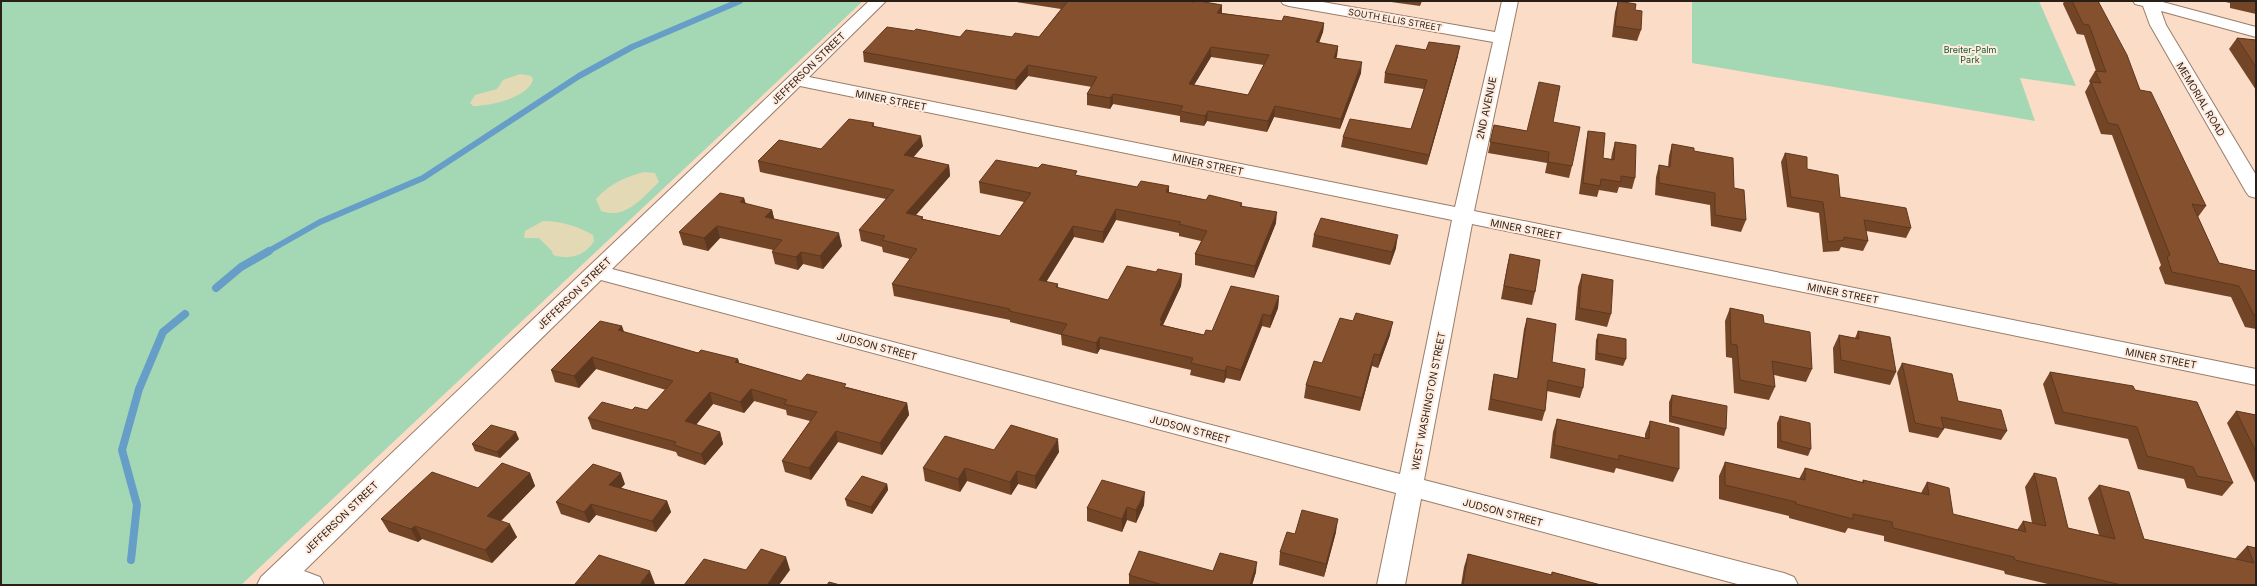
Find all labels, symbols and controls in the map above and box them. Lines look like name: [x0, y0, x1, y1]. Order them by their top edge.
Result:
street label: SOUTH ELLIS STREET: [1347, 6, 1443, 33]
street label: JEFFERSON STREET: [769, 30, 847, 106]
park label: Breiter-Palm Park: [1944, 44, 1996, 65]
street label: MEMORIAL ROAD: [2174, 60, 2228, 138]
street label: 2ND AVENUE: [1474, 76, 1498, 140]
street label: MINER STREET: [854, 87, 928, 113]
street label: MINER STREET: [1171, 151, 1245, 177]
street label: MINER STREET: [1489, 216, 1563, 242]
street label: JEFFERSON STREET: [535, 255, 613, 331]
street label: MINER STREET: [1806, 280, 1880, 306]
street label: JUDSON STREET: [836, 330, 918, 362]
street label: WEST WASHINGTON STREET: [1409, 331, 1447, 471]
street label: MINER STREET: [2124, 345, 2198, 371]
street label: JUDSON STREET: [1149, 413, 1231, 445]
street label: JEFFERSON STREET: [302, 479, 380, 555]
street label: JUDSON STREET: [1462, 496, 1544, 528]

